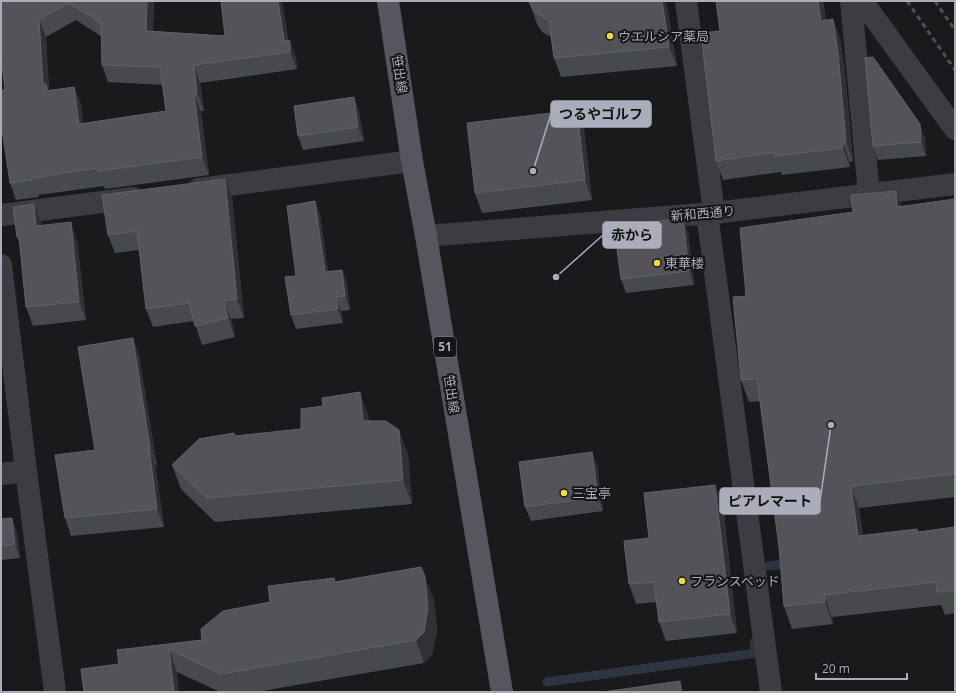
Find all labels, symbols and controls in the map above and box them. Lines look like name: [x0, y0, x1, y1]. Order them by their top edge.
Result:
place label: ウエルシア薬局: [618, 27, 709, 45]
marker: ウエルシア薬局: [605, 31, 615, 41]
street label: 笹出線: [388, 53, 412, 95]
callout: つるやゴルフ: [551, 101, 651, 127]
text: つるやゴルフ: [559, 104, 643, 123]
street label: 新和西通り: [670, 201, 736, 225]
callout: 赤から: [603, 222, 661, 248]
text: 赤から: [611, 225, 653, 244]
place label: 東華楼: [665, 254, 704, 272]
marker: 東華楼: [652, 258, 662, 268]
road number: 51: [434, 337, 456, 357]
street label: 笹出線: [440, 373, 464, 415]
place label: 三宝亭: [572, 484, 611, 502]
marker: 三宝亭: [559, 488, 569, 498]
callout: ピアレマート: [720, 488, 820, 514]
text: ピアレマート: [728, 491, 812, 510]
place label: フランスベッド: [690, 572, 780, 590]
marker: フランスベッド: [677, 576, 687, 586]
scale bar: [816, 655, 907, 681]
text: 20 m: [822, 660, 850, 677]

